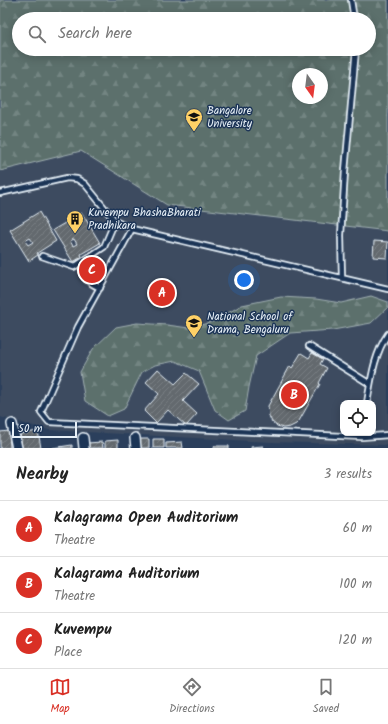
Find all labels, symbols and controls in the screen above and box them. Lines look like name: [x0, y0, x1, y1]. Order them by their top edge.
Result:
search box: [12, 12, 376, 56]
text: Search here: [58, 22, 132, 46]
icon: search: [26, 23, 48, 45]
north arrow: [292, 68, 328, 104]
place label: Bangalore University: [207, 102, 253, 133]
school or university icon: Bangalore University: [184, 107, 204, 132]
place label: Kuvempu BhashaBharati Pradhikara: [88, 204, 201, 235]
building icon: Kuvempu BhashaBharati Pradhikara: [65, 209, 85, 234]
pin: C: [79, 255, 105, 285]
your location: [234, 270, 254, 290]
pin: A: [149, 278, 175, 308]
place label: National School of Drama, Bengaluru: [207, 308, 294, 339]
school or university icon: National School of Drama, Bengaluru: [184, 313, 204, 338]
pin: B: [281, 380, 307, 410]
map controls: [340, 400, 376, 436]
button: locate: [340, 400, 376, 436]
scale bar: [12, 420, 77, 439]
text: 50 m: [18, 420, 43, 438]
text: Nearby: [16, 461, 68, 488]
text: 3 results: [324, 464, 372, 485]
text: Kalagrama Open Auditorium: [54, 506, 238, 530]
text: A: [25, 518, 33, 539]
text: 60 m: [343, 518, 372, 539]
text: Theatre: [54, 530, 95, 551]
text: Kalagrama Auditorium: [54, 562, 200, 586]
text: B: [25, 574, 33, 595]
text: 100 m: [339, 574, 372, 595]
text: Theatre: [54, 586, 95, 607]
text: Kuvempu: [54, 618, 112, 642]
text: C: [25, 630, 33, 651]
text: 120 m: [338, 630, 372, 651]
text: Place: [54, 642, 82, 663]
tab: Map: [49, 676, 71, 718]
tab: Directions: [169, 676, 215, 718]
tab: Saved: [313, 676, 339, 718]

